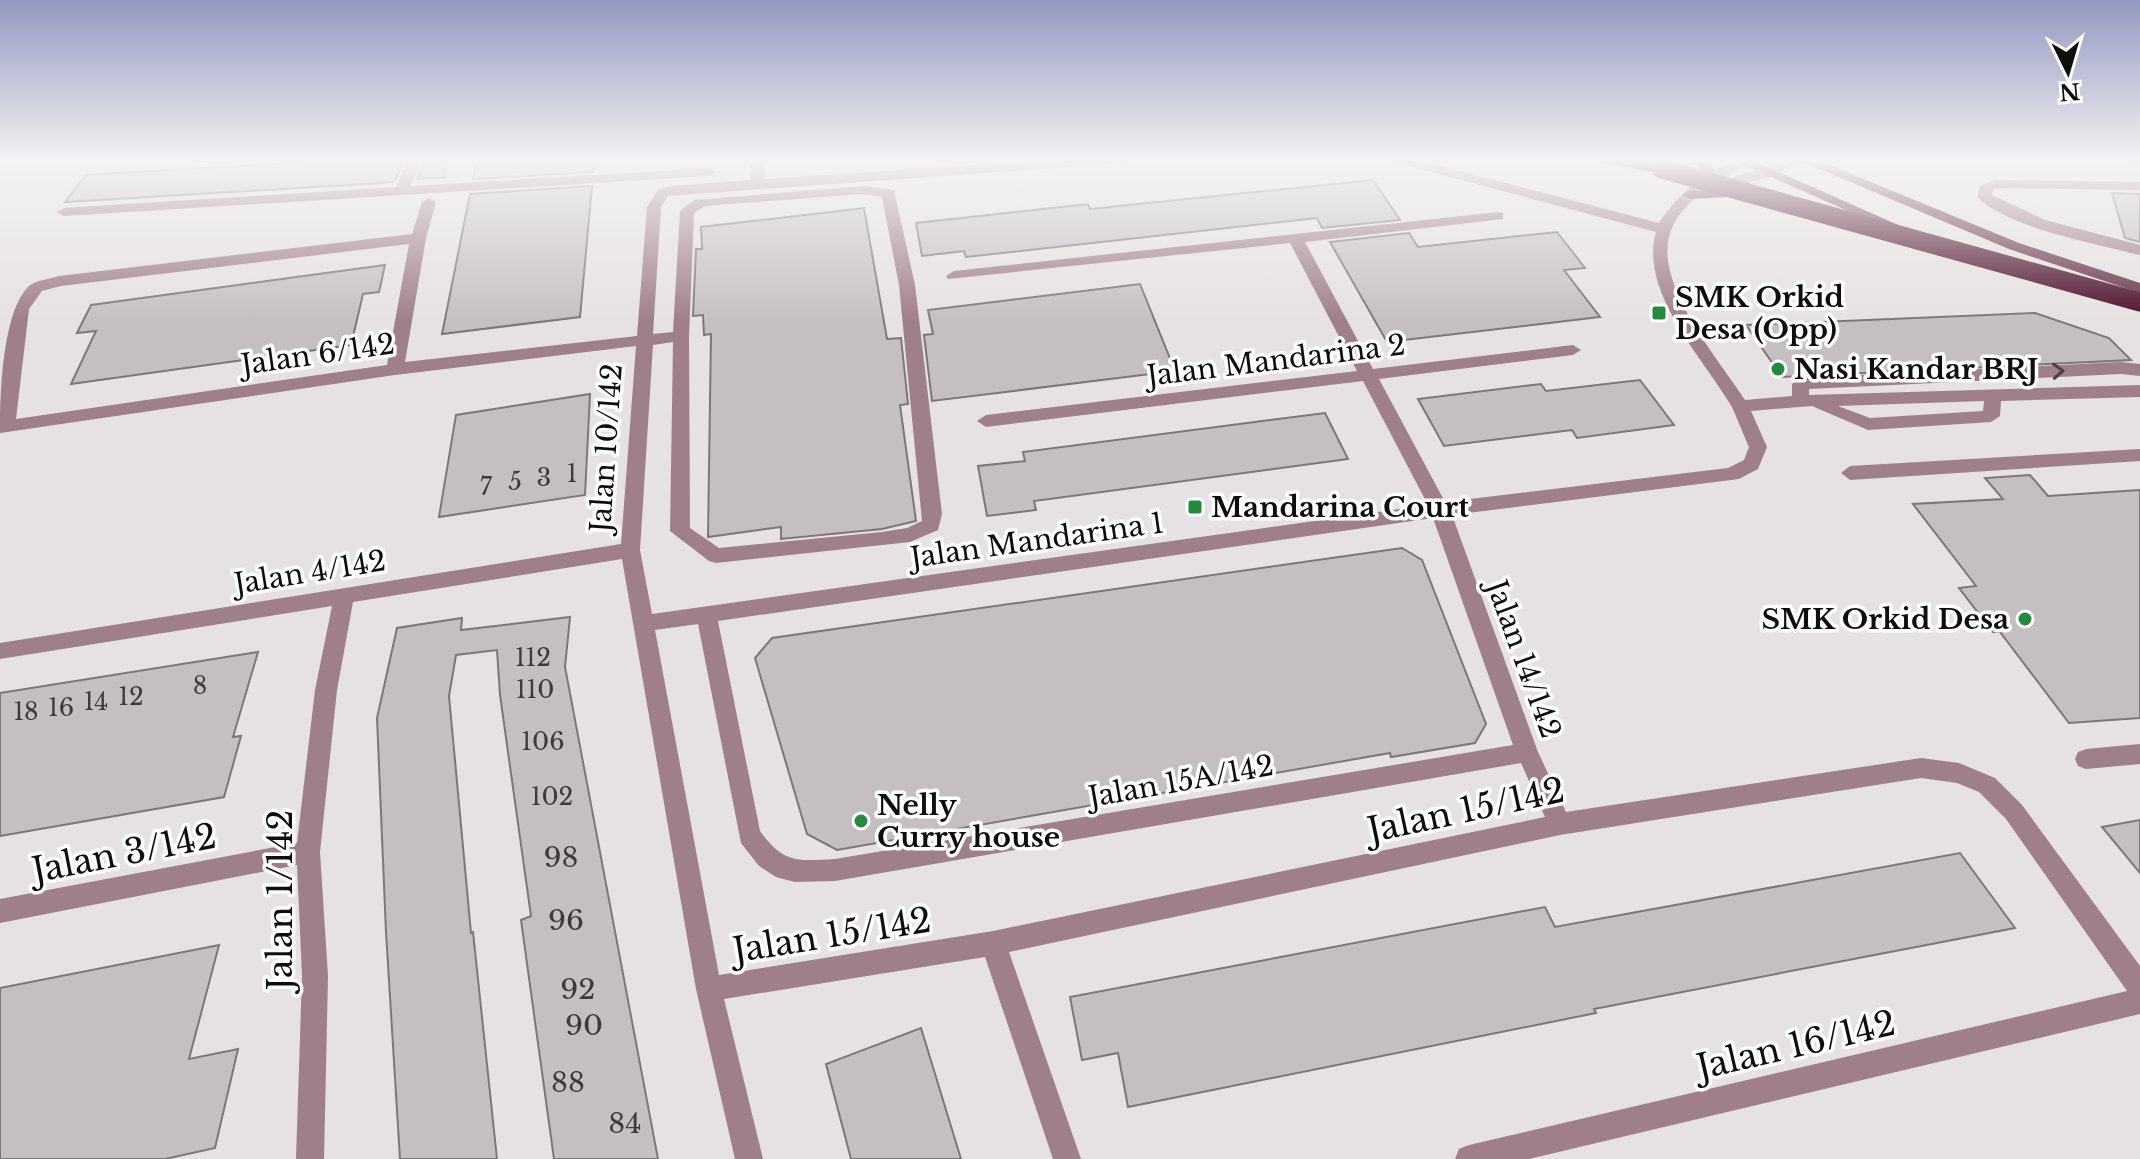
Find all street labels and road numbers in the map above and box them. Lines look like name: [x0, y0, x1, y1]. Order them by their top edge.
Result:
street label: Jalan 6/142: [235, 326, 397, 383]
street label: Jalan Mandarina 2: [1141, 327, 1407, 394]
street label: Jalan 10/142: [583, 362, 630, 538]
street label: Jalan Mandarina 1: [904, 505, 1166, 576]
street label: Jalan 4/142: [228, 543, 388, 602]
street label: Jalan 14/142: [1477, 572, 1568, 743]
street label: Jalan 15A/142: [1082, 748, 1276, 816]
street label: Jalan 15/142: [1360, 769, 1568, 852]
street label: Jalan 1/142: [259, 810, 301, 994]
street label: Jalan 3/142: [24, 815, 220, 892]
street label: Jalan 15/142: [726, 899, 934, 972]
street label: Jalan 16/142: [1689, 1002, 1900, 1089]

